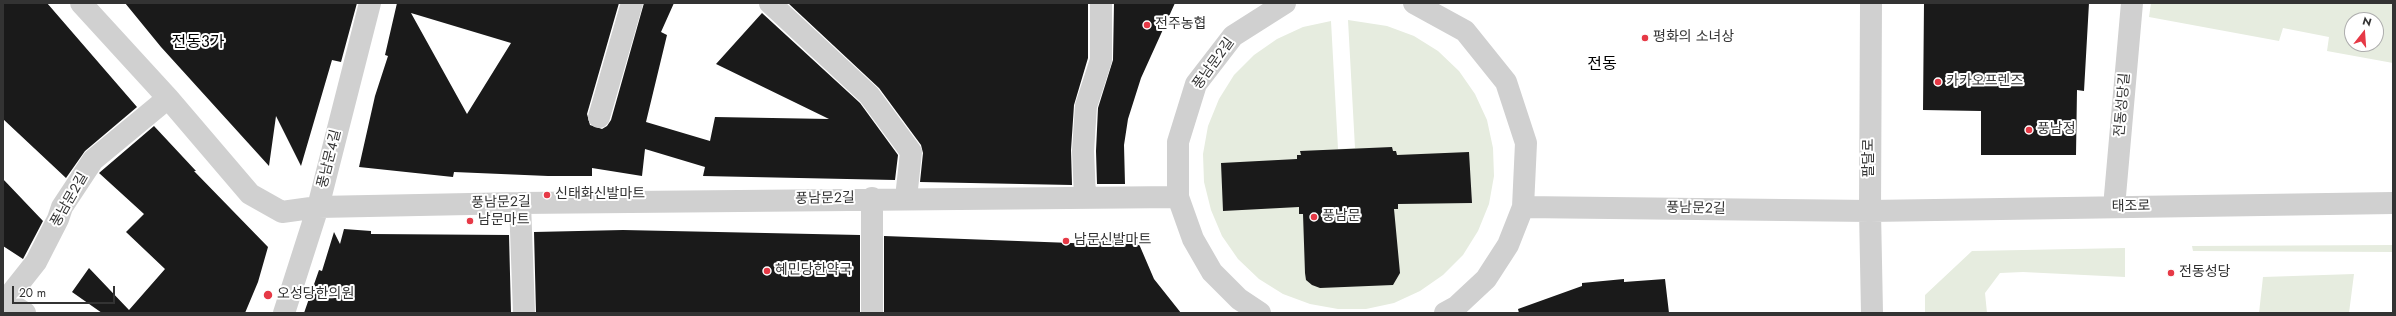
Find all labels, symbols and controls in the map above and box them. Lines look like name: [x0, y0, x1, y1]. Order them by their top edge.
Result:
north arrow: [2344, 12, 2384, 52]
text: N: [2361, 13, 2374, 30]
place label: 전주농협: [1155, 17, 1207, 33]
marker: 전주농협: [1142, 20, 1152, 30]
place label: 평화의 소녀상: [1653, 30, 1734, 46]
district label: 전동3가: [172, 33, 224, 53]
marker: 평화의 소녀상: [1640, 33, 1650, 43]
street label: 풍남문2길: [1190, 35, 1238, 93]
district label: 전동: [1587, 55, 1617, 75]
street label: 전동성당길: [2112, 72, 2134, 138]
place label: 카카오프렌즈: [1946, 74, 2023, 90]
marker: 카카오프렌즈: [1933, 77, 1943, 87]
place label: 풍남정: [2037, 122, 2076, 138]
marker: 풍남정: [2024, 125, 2034, 135]
street label: 풍남문4길: [315, 128, 345, 190]
street label: 팔달로: [1862, 139, 1878, 177]
street label: 풍남문2길: [48, 170, 92, 230]
place label: 신태화신발마트: [555, 187, 645, 203]
marker: 신태화신발마트: [542, 190, 552, 200]
street label: 풍남문2길: [795, 190, 855, 208]
street label: 풍남문2길: [471, 194, 531, 212]
street label: 태조로: [2112, 198, 2150, 216]
street label: 풍남문2길: [1666, 200, 1726, 218]
place label: 풍남문: [1322, 209, 1361, 225]
marker: 풍남문: [1309, 212, 1319, 222]
place label: 남문마트: [478, 213, 530, 229]
marker: 남문마트: [465, 216, 475, 226]
place label: 남문신발마트: [1074, 233, 1151, 249]
marker: 남문신발마트: [1061, 236, 1071, 246]
place label: 혜민당한약국: [775, 263, 852, 279]
place label: 전동성당: [2179, 265, 2231, 281]
marker: 혜민당한약국: [762, 266, 772, 276]
marker: 전동성당: [2166, 268, 2176, 278]
scale bar: [14, 278, 117, 304]
text: 20 m: [19, 284, 46, 302]
place label: 오성당한의원: [277, 287, 354, 303]
marker: 오성당한의원: [262, 289, 274, 301]

